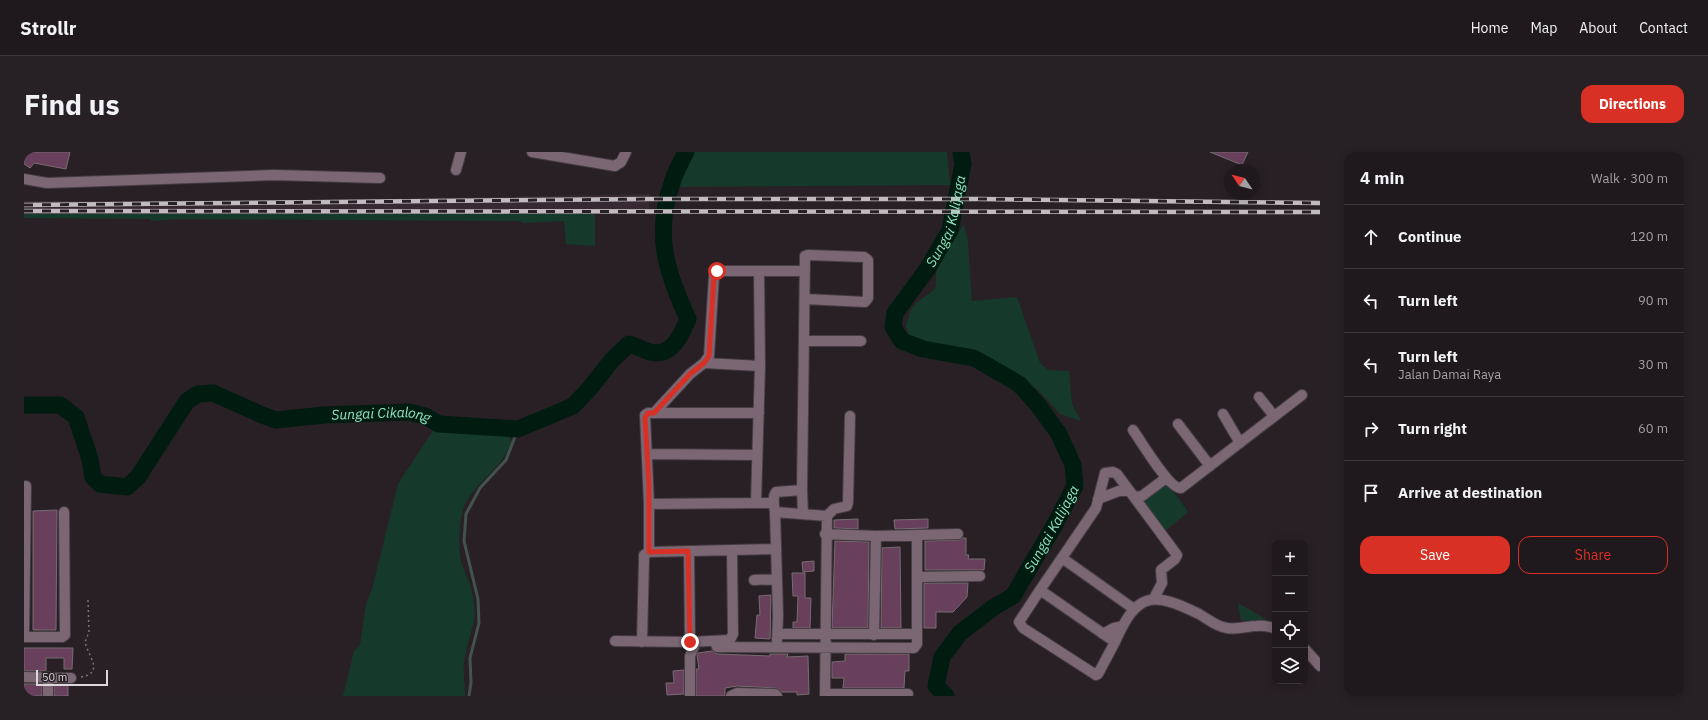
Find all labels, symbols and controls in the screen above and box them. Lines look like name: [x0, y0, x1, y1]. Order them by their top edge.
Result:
text: Strollr: [20, 16, 76, 40]
text: Home: [1471, 19, 1508, 37]
text: Map: [1530, 19, 1557, 37]
text: About: [1579, 19, 1617, 37]
text: Contact: [1639, 19, 1688, 37]
button: Directions: [1581, 85, 1684, 123]
text: Find us: [24, 86, 120, 123]
north arrow: [1224, 164, 1260, 200]
text: 4 min: [1360, 167, 1404, 189]
text: Walk · 300 m: [1591, 170, 1668, 187]
water label: Sungai Kalijaga: [922, 174, 970, 270]
icon: ahead: [1360, 226, 1382, 248]
text: Continue: [1398, 227, 1462, 246]
text: 120 m: [1630, 228, 1668, 245]
route start: [708, 262, 726, 280]
icon: left: [1360, 290, 1382, 312]
text: Turn left: [1398, 291, 1458, 310]
text: 90 m: [1638, 292, 1668, 309]
text: Turn left: [1398, 347, 1458, 366]
icon: left: [1360, 354, 1382, 376]
text: 30 m: [1638, 356, 1668, 373]
text: Jalan Damai Raya: [1398, 366, 1501, 383]
water label: Sungai Cikalong: [331, 403, 435, 427]
icon: right: [1360, 418, 1382, 440]
text: Turn right: [1398, 419, 1467, 438]
text: 60 m: [1638, 420, 1668, 437]
water label: Sungai Kalijaga: [1020, 482, 1083, 575]
icon: arrive: [1360, 482, 1382, 504]
text: Arrive at destination: [1398, 483, 1542, 502]
button: Save: [1360, 536, 1510, 574]
button: Share: [1518, 536, 1668, 574]
map controls: [1272, 540, 1308, 684]
button: +: [1272, 540, 1308, 576]
button: −: [1272, 576, 1308, 612]
button: locate: [1272, 612, 1308, 648]
route end: [681, 633, 699, 651]
button: layers: [1272, 648, 1308, 684]
scale bar: [36, 668, 108, 687]
text: 50 m: [42, 670, 67, 684]

